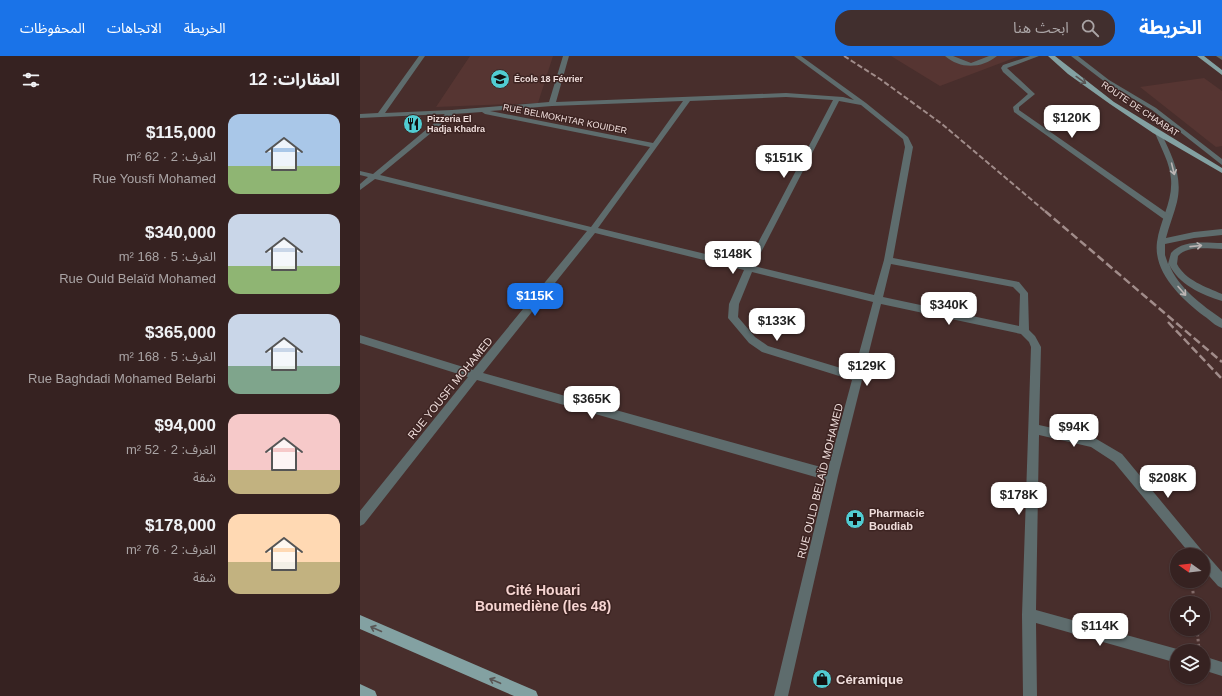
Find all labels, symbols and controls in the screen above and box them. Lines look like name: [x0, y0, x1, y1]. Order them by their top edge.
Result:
search box: [835, 10, 1115, 46]
icon: search: [1079, 17, 1101, 39]
text: الخريطة: [1139, 17, 1202, 38]
text: ابحث هنا: [1013, 19, 1069, 36]
text: المحفوظات: [20, 20, 85, 36]
text: الاتجاهات: [107, 20, 162, 36]
text: الخريطة: [184, 20, 226, 36]
school or university icon: École 18 Février: [489, 68, 511, 90]
icon: filters: [20, 69, 42, 91]
text: العقارات: 12: [249, 70, 340, 89]
place label: École 18 Février: [514, 74, 584, 84]
one-way arrow: [1076, 76, 1087, 84]
street label: ROUTE DE CHAABAT: [1100, 79, 1181, 139]
street label: RUE BELMOKHTAR KOUIDER: [502, 102, 628, 136]
pin: $120K: [1044, 105, 1100, 139]
text: $120K: [1053, 110, 1091, 125]
restaurant icon: Pizzeria El Hadja Khadra: [402, 113, 424, 135]
place label: Pizzeria El Hadja Khadra: [427, 114, 486, 134]
text: $115,000: [146, 123, 216, 142]
icon: home: [260, 130, 308, 178]
pin: $151K: [756, 145, 812, 179]
text: الغرف: 2 · 62 m²: [126, 149, 216, 164]
text: $151K: [765, 150, 803, 165]
one-way arrow: [1169, 162, 1177, 175]
text: Rue Yousfi Mohamed: [92, 171, 216, 186]
text: $340,000: [145, 223, 216, 242]
icon: home: [260, 230, 308, 278]
pin: $148K: [705, 241, 761, 275]
one-way arrow: [1189, 243, 1202, 250]
text: $148K: [714, 246, 752, 261]
text: الغرف: 5 · 168 m²: [119, 249, 216, 264]
text: Rue Ould Belaïd Mohamed: [59, 271, 216, 286]
pin: $115K: [507, 283, 563, 317]
one-way arrow: [1177, 286, 1187, 296]
text: $115K: [516, 288, 554, 303]
pin: $340K: [921, 292, 977, 326]
text: $340K: [930, 297, 968, 312]
pin: $133K: [749, 308, 805, 342]
text: $133K: [758, 313, 796, 328]
text: $365,000: [145, 323, 216, 342]
icon: home: [260, 330, 308, 378]
street label: RUE YOUSFI MOHAMED: [405, 335, 495, 441]
text: الغرف: 5 · 168 m²: [119, 349, 216, 364]
pin: $129K: [839, 353, 895, 387]
text: $129K: [848, 358, 886, 373]
text: Rue Baghdadi Mohamed Belarbi: [28, 371, 216, 386]
pin: $365K: [564, 386, 620, 420]
text: $365K: [573, 391, 611, 406]
street label: RUE OULD BELAÏD MOHAMED: [795, 402, 845, 560]
pin: $94K: [1050, 414, 1098, 448]
text: $94,000: [155, 416, 216, 435]
text: $94K: [1058, 419, 1090, 434]
icon: home: [260, 430, 308, 478]
text: الغرف: 2 · 52 m²: [126, 442, 216, 457]
pin: $208K: [1140, 465, 1196, 499]
text: شقة: [193, 470, 216, 485]
text: $208K: [1149, 470, 1187, 485]
pin: $178K: [991, 482, 1047, 516]
text: $178K: [1000, 487, 1038, 502]
place label: Pharmacie Boudiab: [869, 507, 925, 532]
pharmacy icon: Pharmacie Boudiab: [844, 508, 866, 530]
text: $178,000: [145, 516, 216, 535]
icon: home: [260, 530, 308, 578]
text: الغرف: 2 · 76 m²: [126, 542, 216, 557]
north arrow: [1170, 548, 1210, 588]
map controls: [1170, 548, 1210, 684]
text: شقة: [193, 570, 216, 585]
district label: Cité Houari Boumediène (les 48): [475, 582, 611, 614]
button: locate: [1170, 596, 1210, 636]
pin: $114K: [1072, 613, 1128, 647]
text: $114K: [1081, 618, 1119, 633]
one-way arrow: [371, 625, 383, 632]
button: layers: [1170, 644, 1210, 684]
shop icon: Céramique: [811, 668, 833, 690]
place label: Céramique: [836, 672, 903, 687]
one-way arrow: [490, 677, 502, 684]

